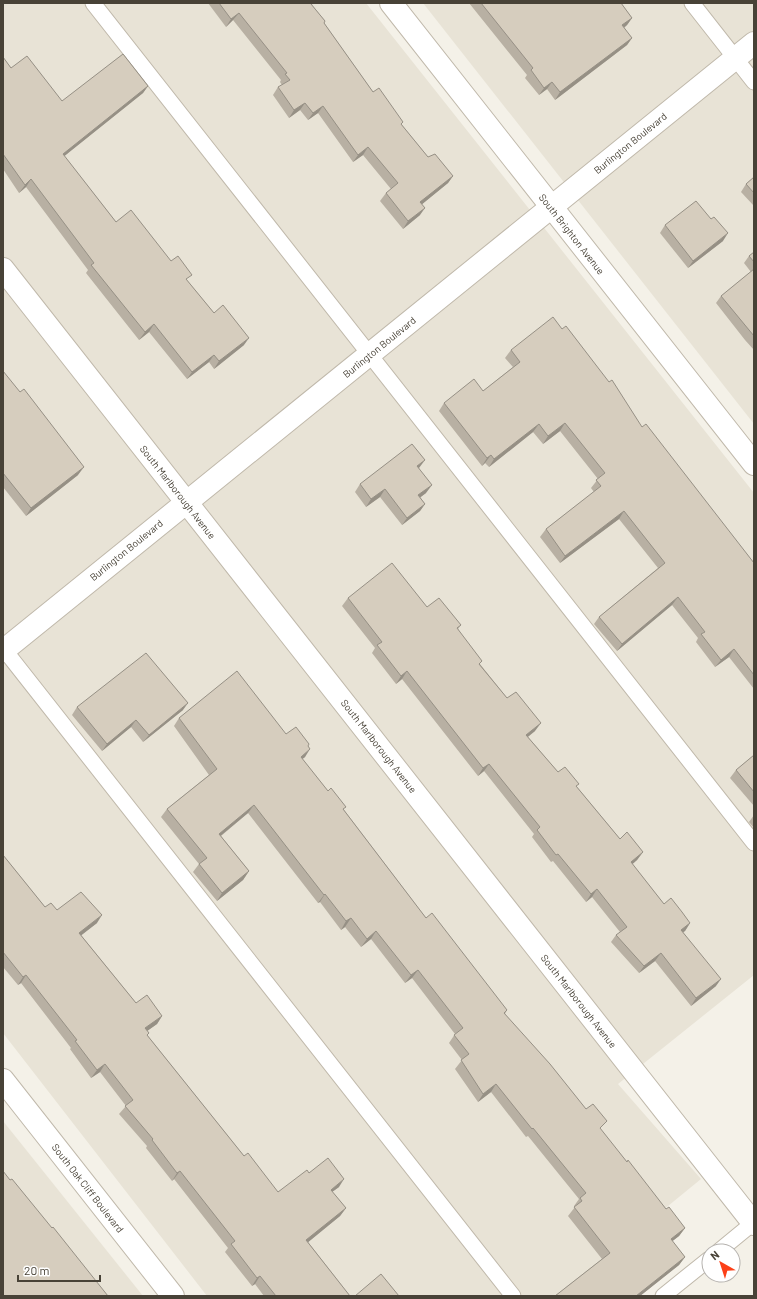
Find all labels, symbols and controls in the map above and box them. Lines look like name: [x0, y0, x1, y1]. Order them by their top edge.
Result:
street label: Burlington Boulevard: [591, 110, 669, 176]
street label: South Brighton Avenue: [537, 191, 607, 277]
street label: Burlington Boulevard: [340, 314, 418, 380]
street label: South Marlborough Avenue: [138, 443, 218, 541]
street label: Burlington Boulevard: [87, 517, 165, 583]
street label: South Marlborough Avenue: [339, 697, 419, 795]
street label: South Marlborough Avenue: [539, 952, 619, 1050]
street label: South Oak Cliff Boulevard: [50, 1141, 126, 1235]
north arrow: [701, 1243, 741, 1283]
text: N: [707, 1247, 721, 1262]
scale bar: [18, 1257, 100, 1283]
text: 20 m: [24, 1263, 50, 1277]

